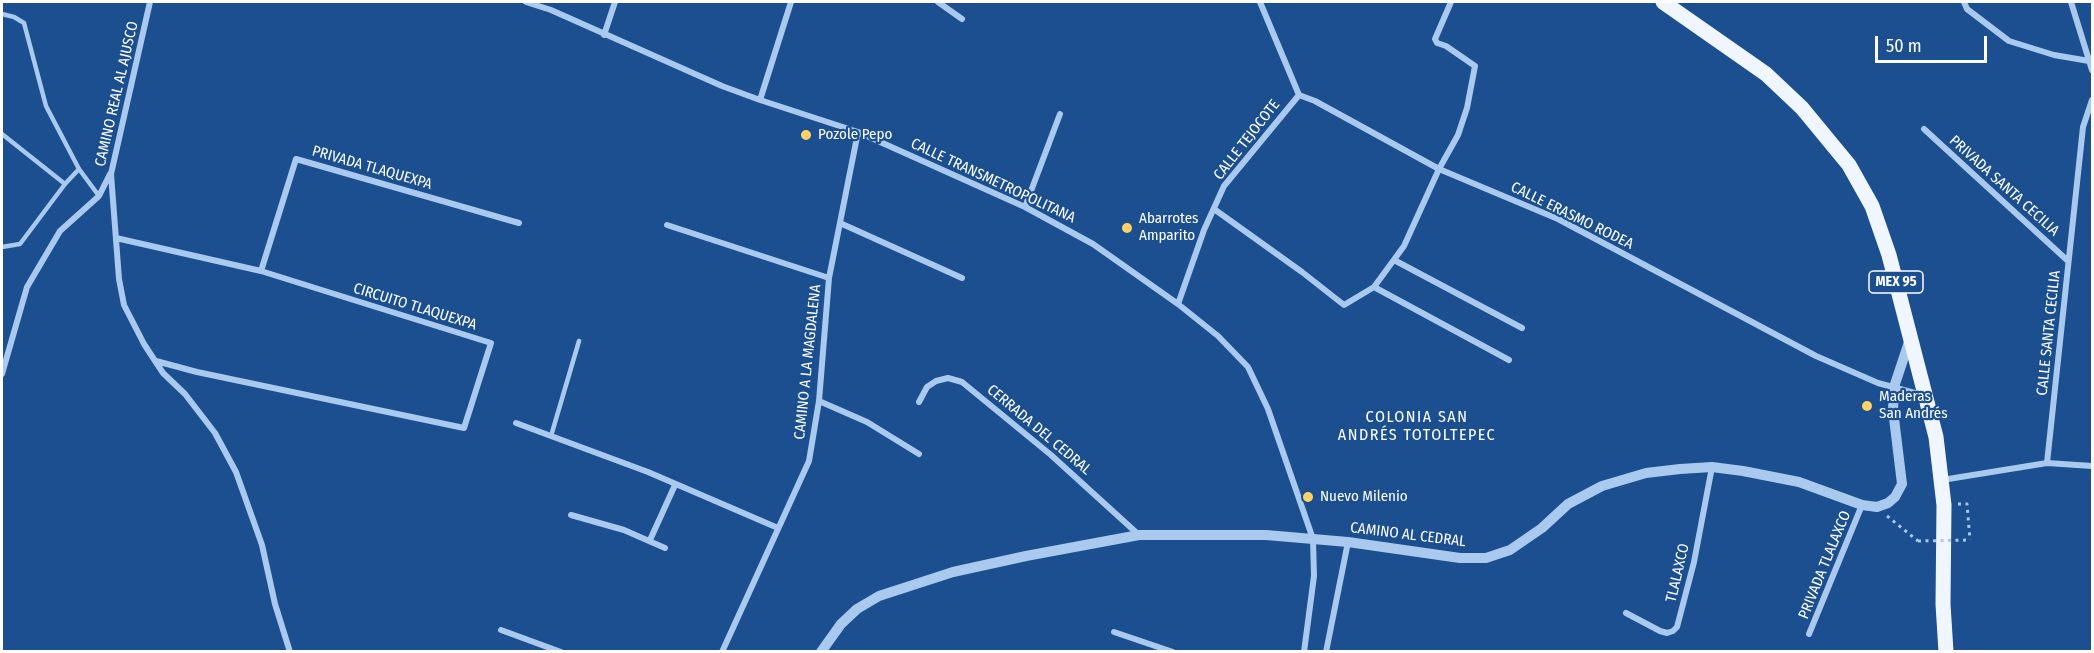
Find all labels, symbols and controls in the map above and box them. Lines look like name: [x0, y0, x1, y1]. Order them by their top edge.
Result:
street label: CAMINO REAL AL AJUSCO: [92, 20, 142, 168]
scale bar: [1878, 24, 1990, 62]
text: 50 m: [1886, 35, 1922, 57]
street label: CALLE TEJOCOTE: [1210, 96, 1284, 184]
place label: Pozole Pepo: [818, 126, 892, 144]
marker: Pozole Pepo: [799, 128, 813, 142]
street label: PRIVADA SANTA CECILIA: [1945, 132, 2063, 240]
street label: CALLE TRANSMETROPOLITANA: [908, 135, 1078, 227]
street label: PRIVADA TLAQUEXPA: [310, 142, 434, 194]
street label: CALLE ERASMO RODEA: [1508, 178, 1636, 254]
place label: Abarrotes Amparito: [1139, 210, 1199, 245]
marker: Abarrotes Amparito: [1120, 221, 1134, 235]
street label: CALLE SANTA CECILIA: [2033, 269, 2065, 397]
road number: MEX 95: [1869, 271, 1923, 293]
street label: CIRCUITO TLAQUEXPA: [351, 280, 479, 334]
street label: CAMINO A LA MAGDALENA: [791, 284, 825, 440]
street label: CERRADA DEL CEDRAL: [983, 381, 1095, 479]
place label: Maderas San Andrés: [1879, 388, 1948, 423]
marker: Maderas San Andrés: [1860, 399, 1874, 413]
district label: COLONIA SAN ANDRÉS TOTOLTEPEC: [1338, 408, 1496, 446]
place label: Nuevo Milenio: [1320, 488, 1408, 506]
marker: Nuevo Milenio: [1301, 490, 1315, 504]
street label: PRIVADA TLALAXCO: [1795, 508, 1855, 622]
street label: CAMINO AL CEDRAL: [1349, 519, 1467, 551]
street label: TLALAXCO: [1662, 542, 1694, 604]

